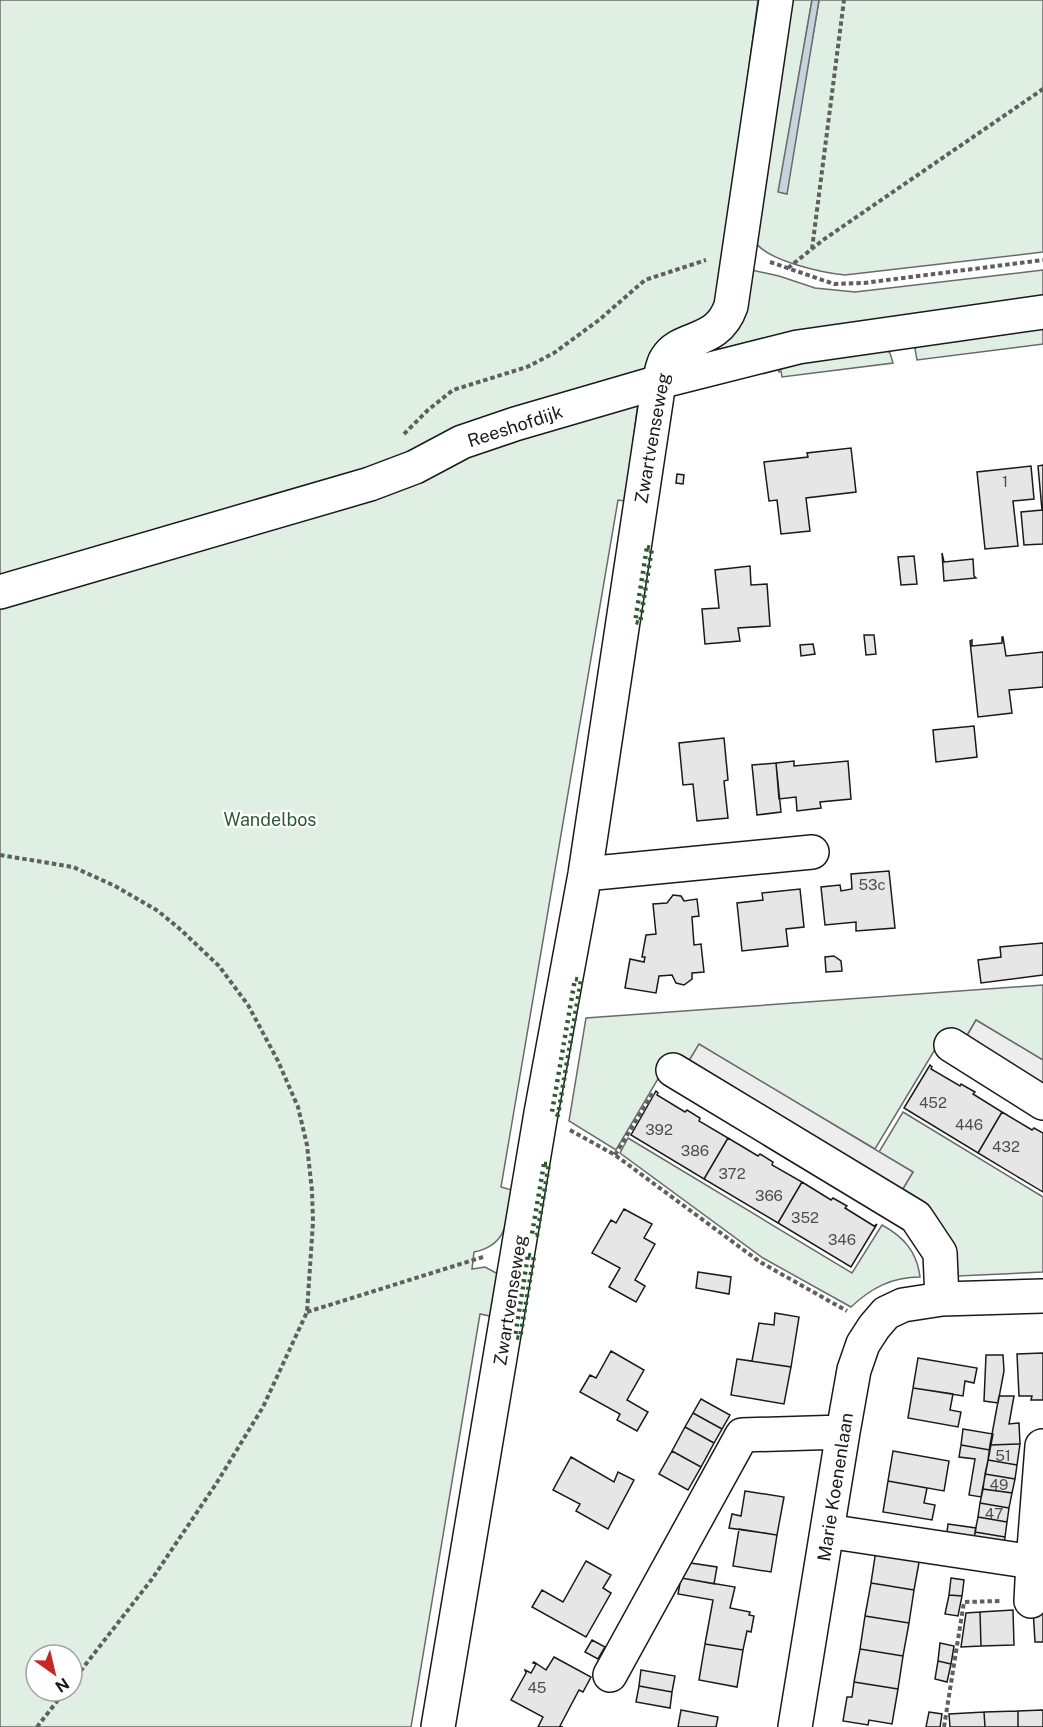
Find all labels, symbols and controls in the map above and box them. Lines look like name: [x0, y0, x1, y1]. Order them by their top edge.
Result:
street label: Zwartvenseweg: [630, 371, 674, 505]
street label: Reeshofdijk: [465, 401, 565, 451]
house number: 1: [1002, 473, 1008, 490]
park label: Wandelbos: [224, 809, 316, 830]
house number: 53c: [858, 876, 886, 893]
house number: 452: [919, 1094, 947, 1111]
house number: 446: [955, 1116, 983, 1133]
house number: 392: [645, 1121, 673, 1138]
house number: 432: [992, 1138, 1020, 1155]
house number: 386: [681, 1142, 709, 1159]
house number: 372: [718, 1165, 746, 1182]
house number: 366: [755, 1187, 783, 1204]
house number: 352: [791, 1209, 819, 1226]
house number: 346: [828, 1231, 856, 1248]
street label: Zwartvenseweg: [489, 1233, 531, 1367]
street label: Marie Koenenlaan: [813, 1411, 857, 1563]
house number: 51: [995, 1447, 1011, 1464]
house number: 49: [990, 1476, 1008, 1493]
house number: 47: [985, 1505, 1003, 1522]
north arrow: [24, 1643, 84, 1703]
text: N: [52, 1674, 73, 1696]
house number: 45: [528, 1679, 546, 1696]

